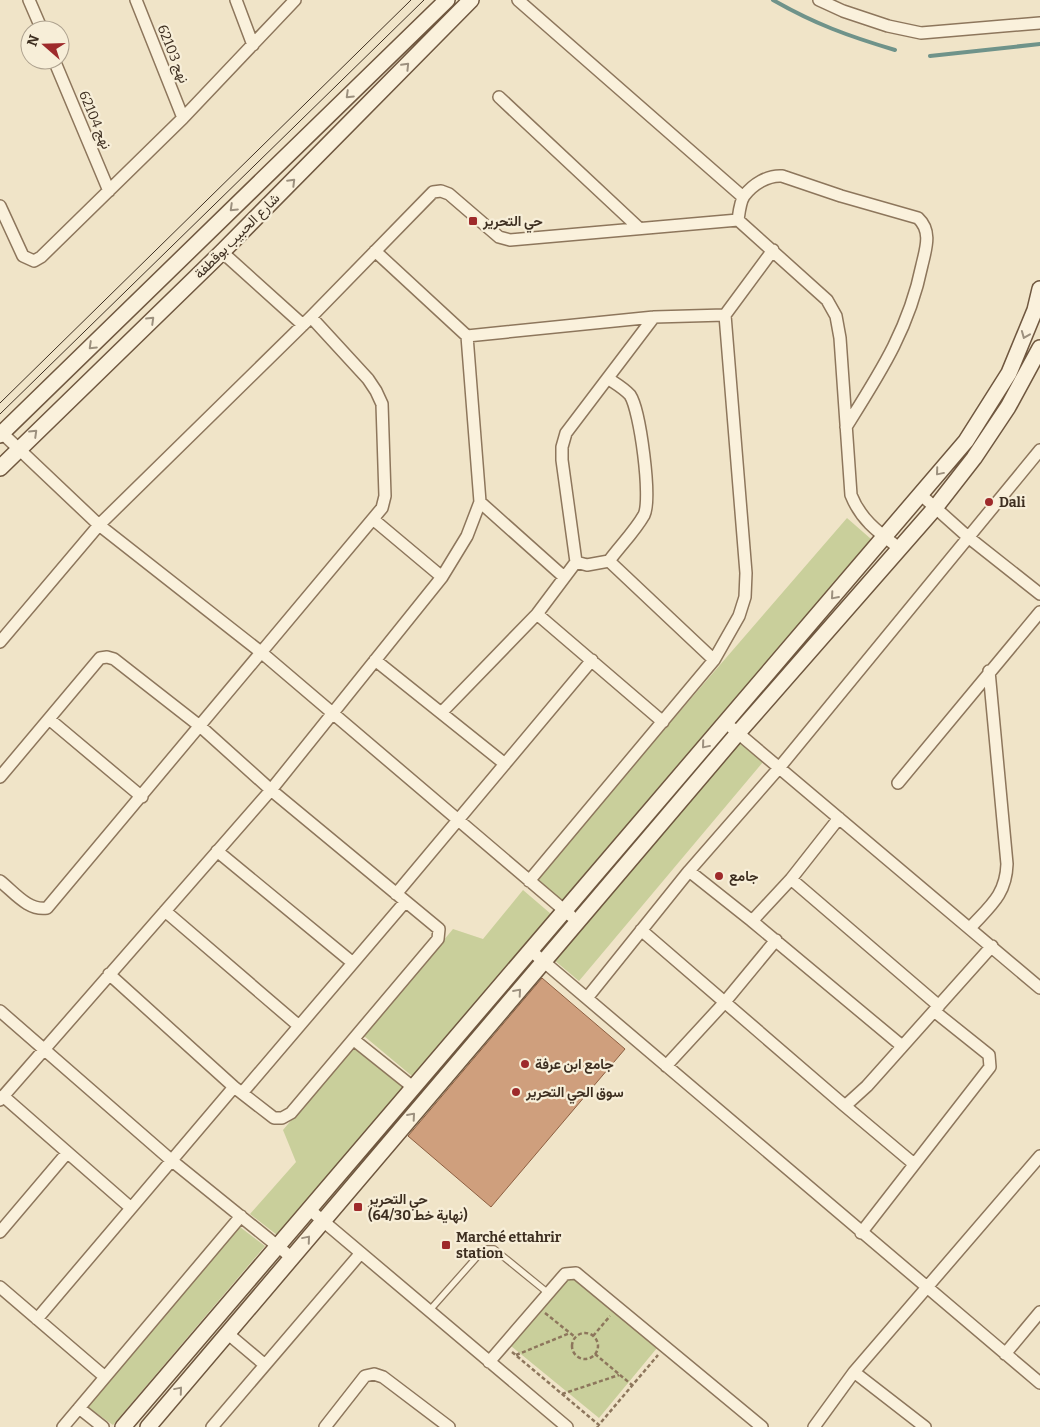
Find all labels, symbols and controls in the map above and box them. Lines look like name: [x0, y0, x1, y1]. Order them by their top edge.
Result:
north arrow: [20, 20, 70, 70]
street label: نهج 62103: [152, 22, 192, 87]
text: N: [23, 33, 43, 49]
one-way arrow: [400, 63, 409, 72]
street label: نهج 62104: [73, 88, 115, 153]
one-way arrow: [346, 89, 355, 98]
one-way arrow: [286, 179, 295, 188]
street label: شارع الحبيب بوقطفة: [191, 190, 285, 284]
one-way arrow: [230, 202, 239, 211]
place label: حي التحرير: [482, 213, 543, 233]
marker: حي التحرير: [467, 215, 479, 227]
one-way arrow: [145, 317, 154, 326]
one-way arrow: [1020, 330, 1031, 339]
one-way arrow: [88, 340, 97, 349]
one-way arrow: [28, 430, 37, 439]
one-way arrow: [936, 466, 945, 475]
place label: Dali: [999, 494, 1026, 511]
marker: Dali: [983, 496, 995, 508]
one-way arrow: [831, 590, 840, 599]
one-way arrow: [702, 740, 711, 749]
place label: جامع: [729, 868, 759, 886]
marker: جامع: [713, 870, 725, 882]
one-way arrow: [512, 989, 521, 998]
place label: جامع ابن عرفة: [535, 1056, 614, 1074]
marker: جامع ابن عرفة: [519, 1058, 531, 1070]
place label: سوق الحي التحرير: [525, 1084, 624, 1104]
marker: سوق الحي التحرير: [510, 1086, 522, 1098]
one-way arrow: [407, 1112, 416, 1121]
place label: حي التحرير (نهاية خط 64/30): [367, 1191, 468, 1224]
marker: حي التحرير (نهاية خط 64/30): [352, 1201, 364, 1213]
place label: Marché ettahrir station: [456, 1229, 562, 1262]
one-way arrow: [301, 1236, 309, 1245]
marker: Marché ettahrir station: [440, 1239, 452, 1251]
one-way arrow: [173, 1386, 182, 1395]

